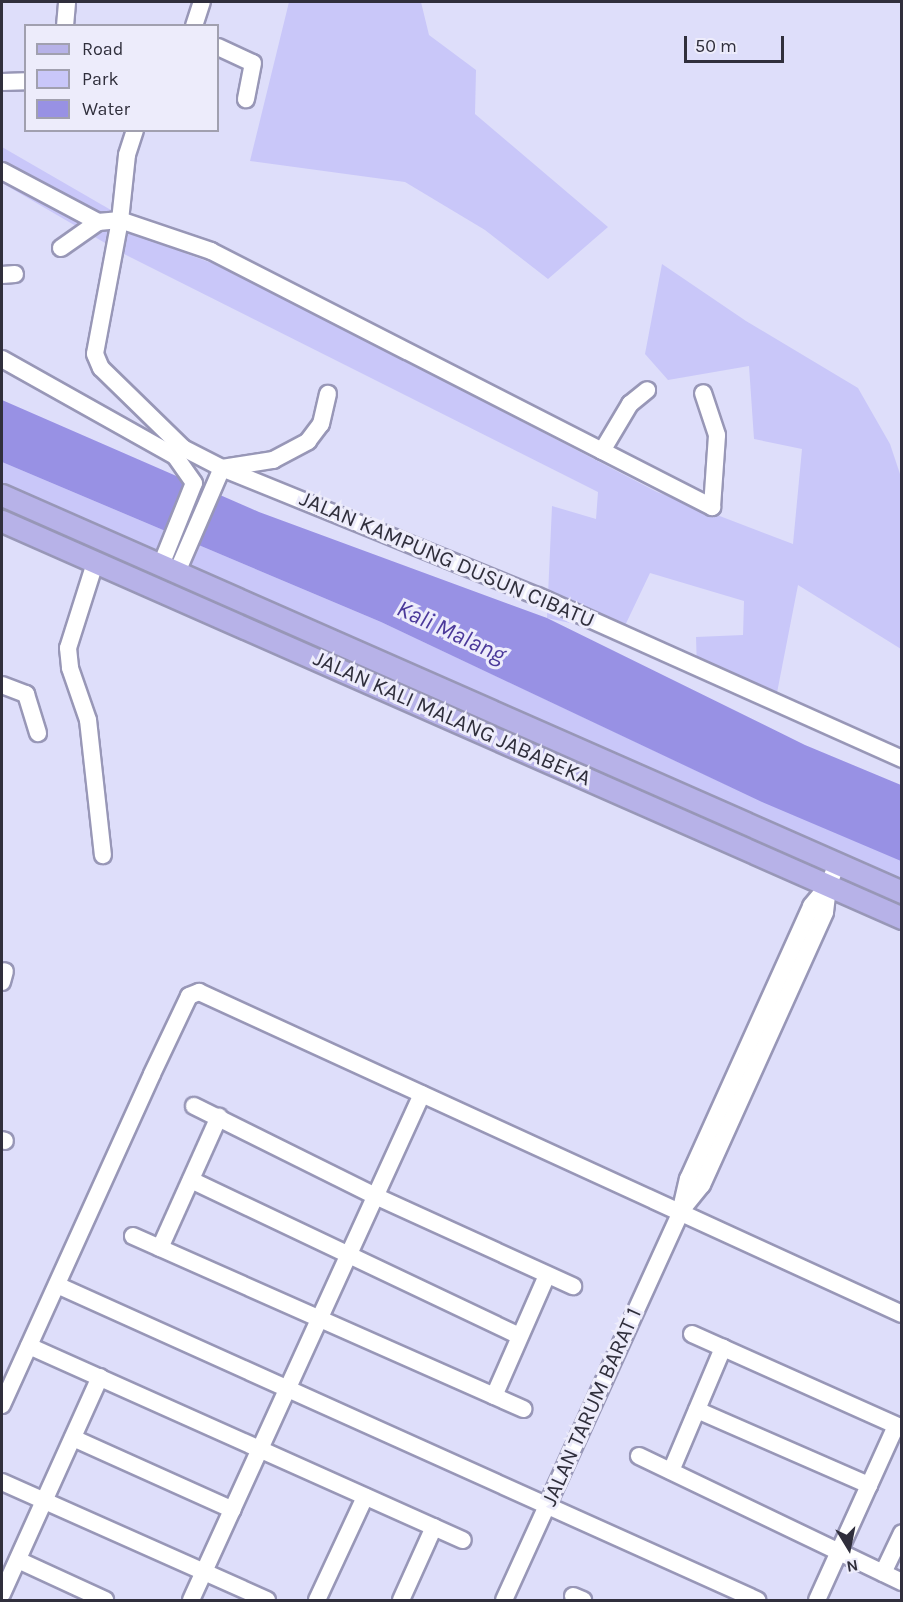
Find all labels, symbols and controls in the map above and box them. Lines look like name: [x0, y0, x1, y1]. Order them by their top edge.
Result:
legend: [24, 24, 219, 132]
scale bar: [687, 24, 788, 62]
text: 50 m: [695, 35, 737, 57]
text: Road: [82, 38, 123, 60]
text: Park: [82, 68, 119, 90]
text: Water: [82, 98, 130, 120]
street label: JALAN KAMPUNG DUSUN CIBATU: [296, 486, 598, 634]
water label: Kali Malang: [392, 594, 510, 670]
street label: JALAN KALI MALANG JABABEKA: [309, 646, 595, 792]
street label: JALAN TARUM BARAT 1: [536, 1304, 648, 1510]
north arrow: [819, 1518, 879, 1578]
text: N: [845, 1556, 860, 1577]

